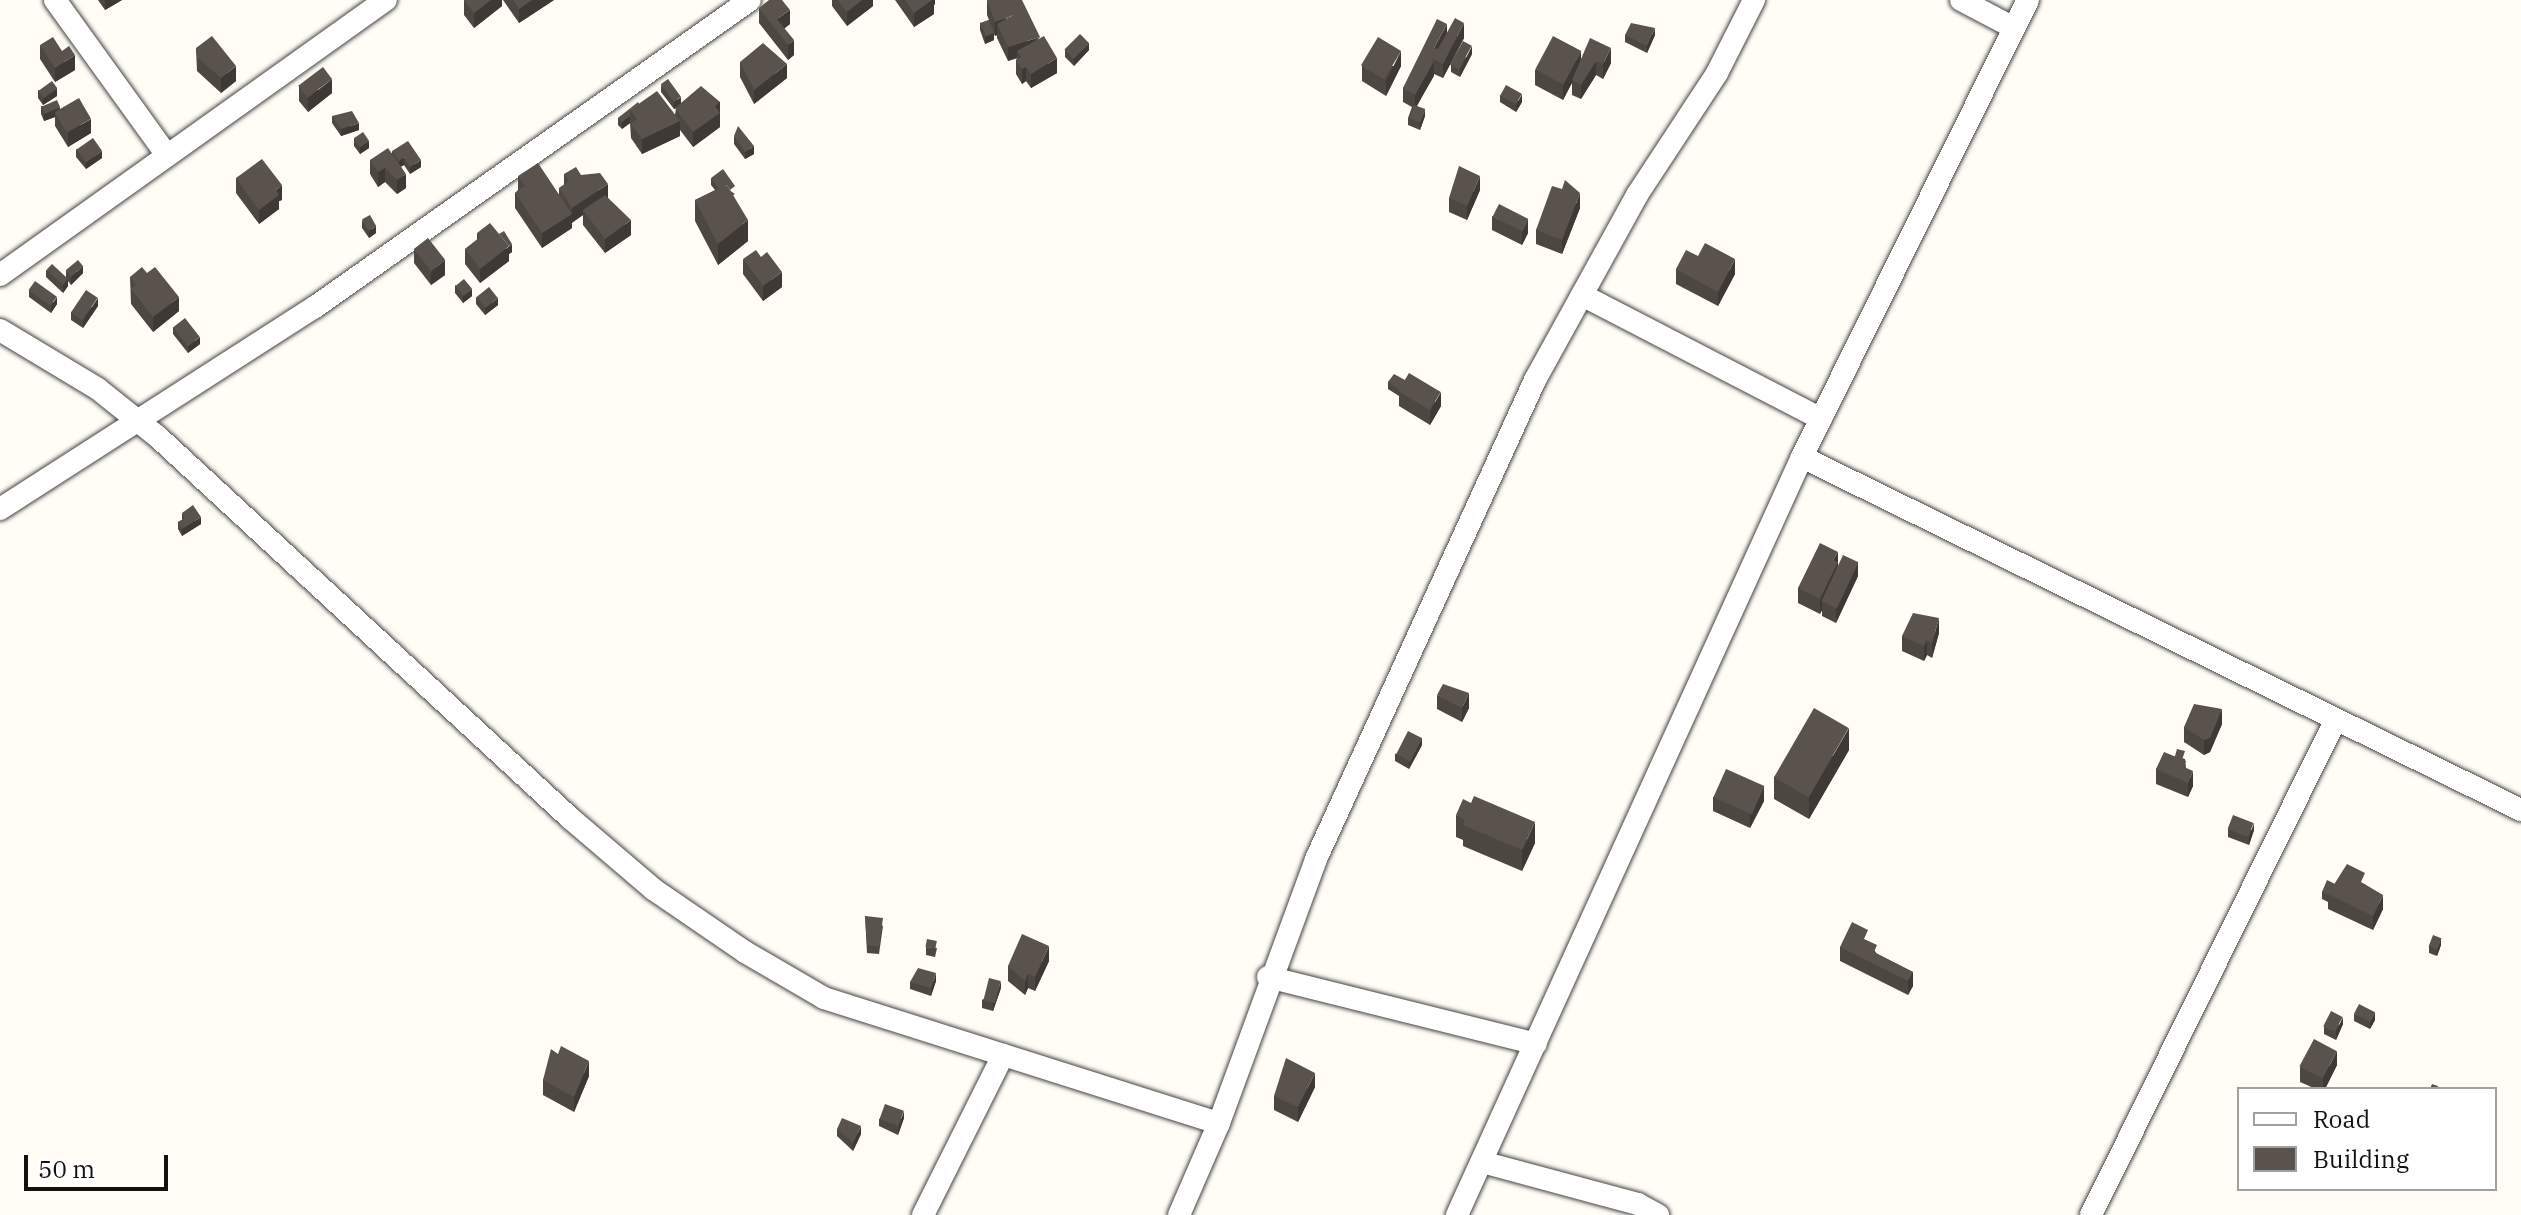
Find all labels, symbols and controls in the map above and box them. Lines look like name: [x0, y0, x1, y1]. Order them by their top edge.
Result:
legend: [2237, 1087, 2497, 1191]
text: Road: [2313, 1103, 2370, 1135]
scale bar: [28, 1139, 172, 1189]
text: Building: [2313, 1143, 2409, 1175]
text: 50 m: [38, 1153, 95, 1185]

